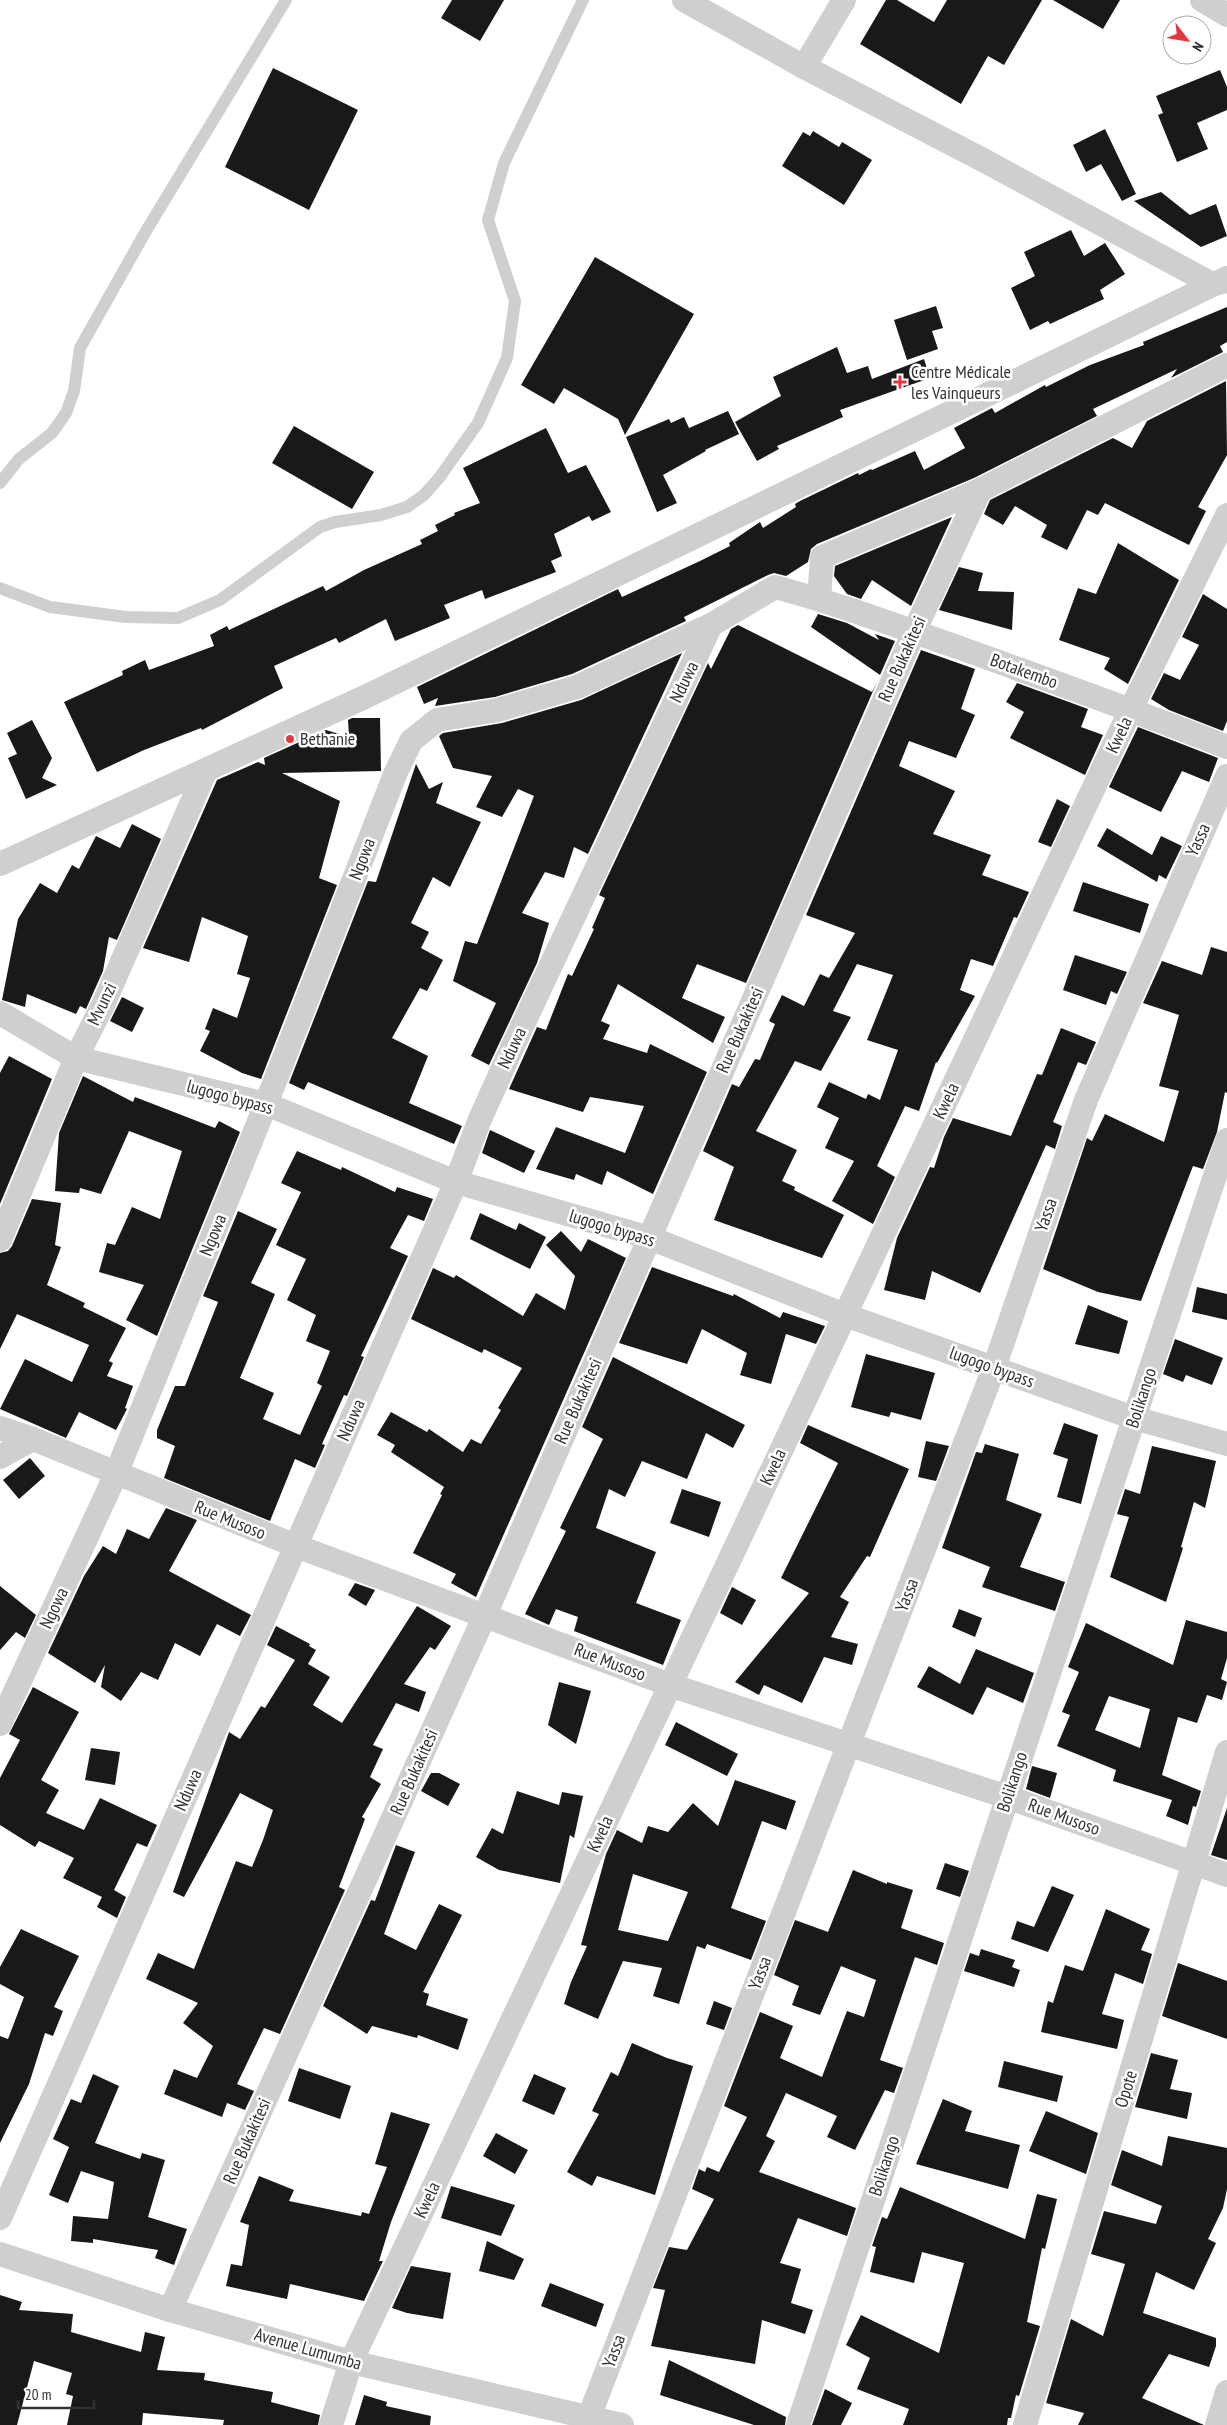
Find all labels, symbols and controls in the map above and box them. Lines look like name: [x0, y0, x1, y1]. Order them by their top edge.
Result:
north arrow: [1162, 15, 1212, 65]
text: N: [1188, 39, 1208, 55]
place label: Centre Médicale les Vainqueurs: [911, 360, 1011, 404]
marker: Centre Médicale les Vainqueurs: [893, 375, 907, 389]
street label: Rue Bukakitesi: [872, 612, 931, 705]
street label: Botakembo: [987, 648, 1061, 693]
street label: Nduwa: [664, 657, 703, 706]
street label: Kwela: [1100, 713, 1137, 757]
place label: Bethanie: [300, 727, 355, 750]
marker: Bethanie: [284, 733, 296, 745]
street label: Yassa: [1180, 820, 1215, 860]
street label: Ngowa: [343, 835, 380, 883]
street label: Mvunzi: [82, 979, 121, 1029]
street label: Rue Bukakitesi: [710, 983, 769, 1076]
street label: Nduwa: [492, 1023, 531, 1072]
street label: lugogo bypass: [184, 1074, 276, 1119]
street label: Kwela: [927, 1079, 964, 1123]
street label: Yassa: [1029, 1195, 1062, 1235]
street label: lugogo bypass: [566, 1204, 658, 1251]
street label: Ngowa: [194, 1211, 231, 1259]
street label: lugogo bypass: [947, 1341, 1038, 1392]
street label: Rue Bukakitesi: [548, 1354, 607, 1447]
street label: Bolikango: [1120, 1365, 1161, 1431]
street label: Nduwa: [331, 1395, 370, 1444]
street label: Kwela: [754, 1445, 791, 1489]
street label: Rue Musoso: [191, 1495, 269, 1544]
street label: Yassa: [890, 1575, 923, 1615]
street label: Ngowa: [34, 1583, 73, 1632]
street label: Rue Musoso: [571, 1637, 649, 1686]
street label: Rue Bukakitesi: [384, 1725, 443, 1818]
street label: Bolikango: [991, 1749, 1032, 1815]
street label: Nduwa: [168, 1765, 207, 1814]
street label: Rue Musoso: [1025, 1793, 1103, 1840]
street label: Kwela: [581, 1812, 618, 1856]
street label: Yassa: [743, 1953, 776, 1993]
street label: Opote: [1109, 2067, 1142, 2110]
street label: Rue Bukakitesi: [217, 2094, 276, 2187]
street label: Bolikango: [863, 2133, 904, 2199]
street label: Kwela: [408, 2178, 445, 2222]
street label: Avenue Lumumba: [252, 2322, 364, 2375]
street label: Yassa: [597, 2331, 630, 2371]
scale bar: [18, 2378, 94, 2410]
text: 20 m: [25, 2385, 51, 2404]

